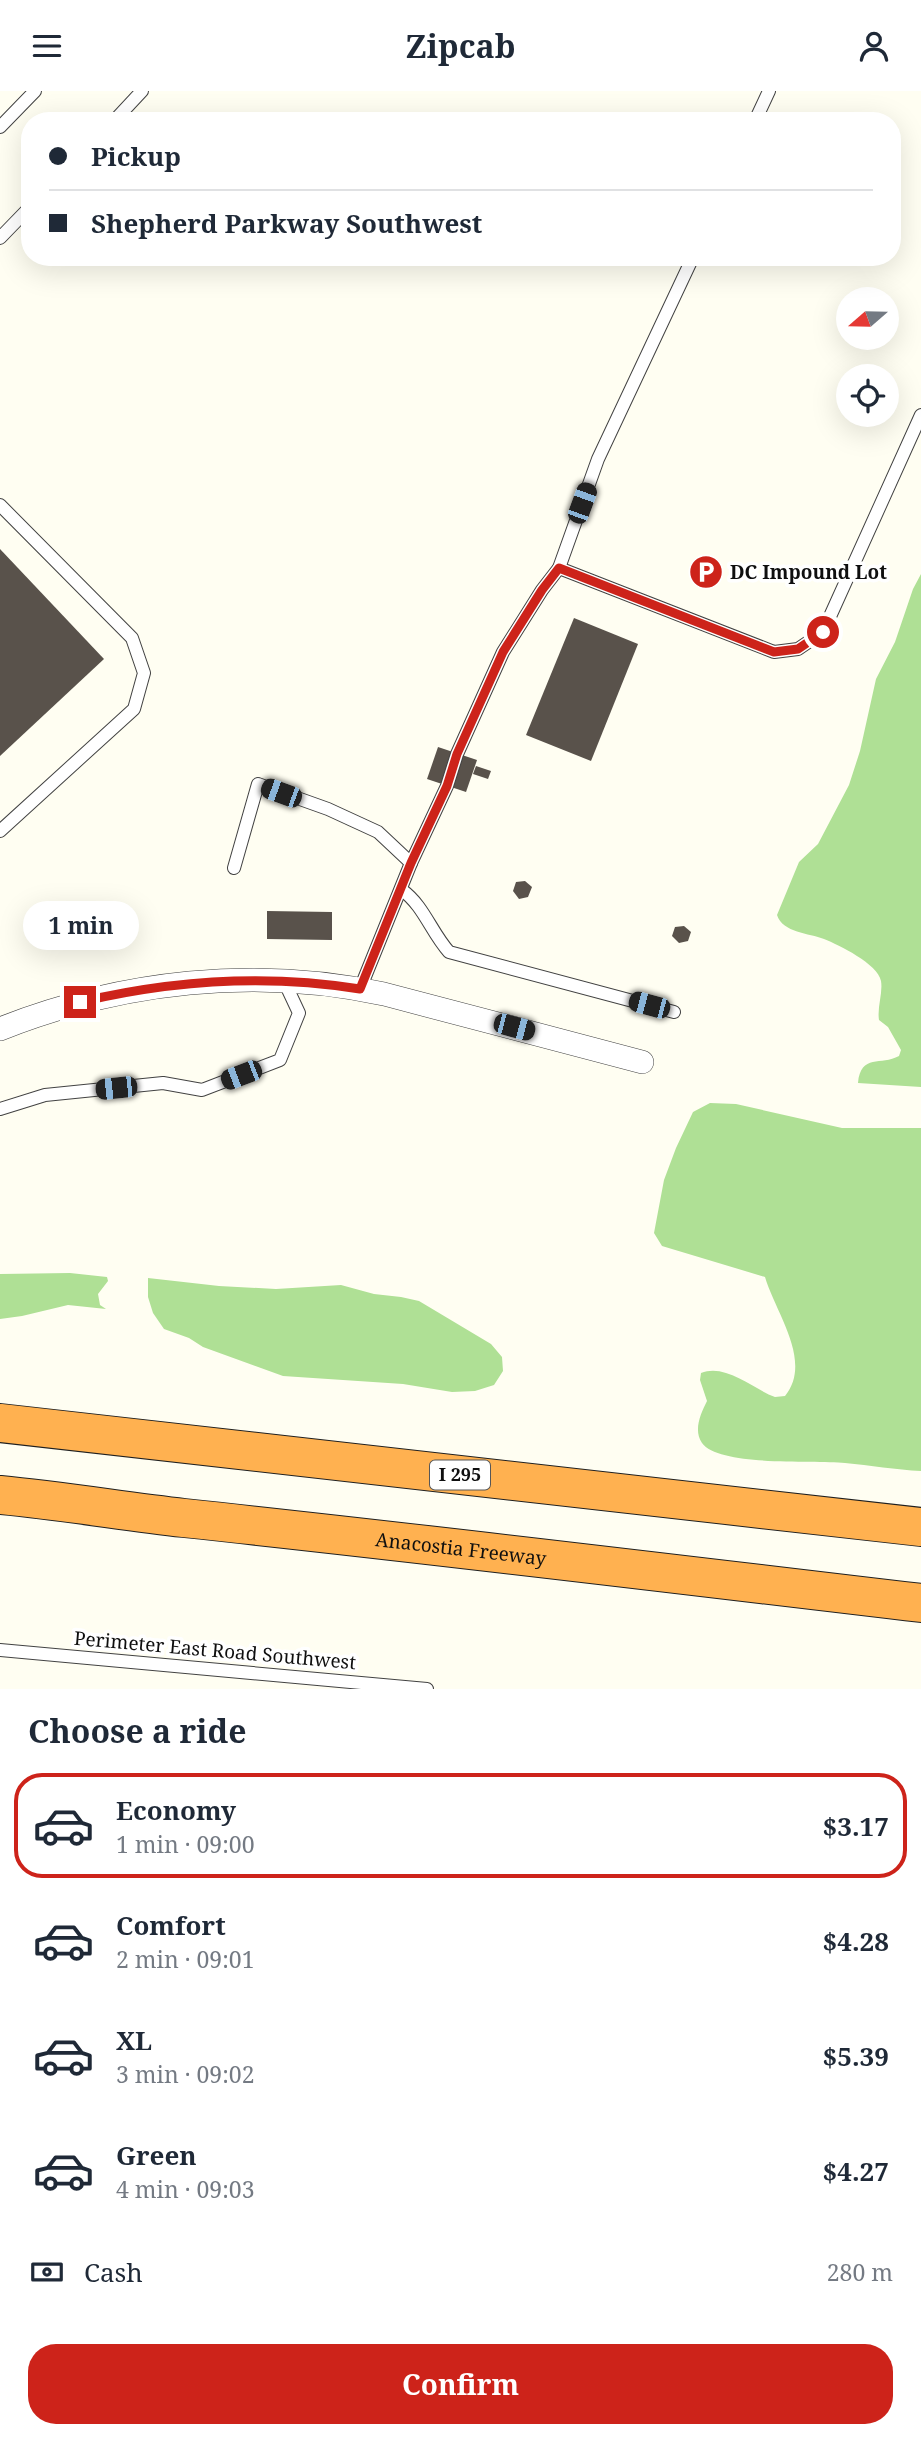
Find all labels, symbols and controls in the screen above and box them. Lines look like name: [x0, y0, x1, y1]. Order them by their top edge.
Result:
text: Zipcab: [405, 24, 516, 67]
icon: menu: [28, 27, 66, 65]
icon: person: [855, 27, 893, 65]
text: Pickup: [91, 138, 181, 174]
text: Shepherd Parkway Southwest: [91, 205, 482, 241]
north arrow: [836, 287, 900, 350]
map controls: [836, 287, 899, 427]
button: locate: [836, 364, 899, 427]
car: [565, 480, 600, 526]
parking icon: DC Impound Lot: [687, 553, 725, 591]
place label: DC Impound Lot: [730, 559, 887, 585]
route start: [807, 616, 839, 648]
car: [258, 776, 305, 810]
callout: 1 min: [22, 901, 138, 949]
text: 1 min: [48, 909, 114, 941]
route end: [64, 986, 96, 1018]
car: [626, 989, 673, 1021]
car: [491, 1011, 538, 1043]
car: [218, 1058, 265, 1092]
car: [95, 1075, 138, 1101]
road number: I 295: [430, 1461, 490, 1490]
street label: Anacostia Freeway: [374, 1526, 548, 1572]
street label: Perimeter East Road Southwest: [73, 1625, 357, 1675]
text: Choose a ride: [28, 1709, 247, 1752]
text: Economy: [116, 1792, 236, 1828]
icon: car: [32, 1794, 95, 1857]
text: $3.17: [823, 1808, 889, 1844]
text: 1 min · 09:00: [116, 1828, 254, 1860]
text: Comfort: [116, 1907, 226, 1943]
icon: car: [32, 1909, 95, 1972]
text: $4.28: [823, 1923, 889, 1959]
text: 2 min · 09:01: [116, 1943, 254, 1975]
text: XL: [116, 2022, 152, 2058]
icon: car: [32, 2024, 95, 2087]
text: $5.39: [823, 2038, 889, 2074]
text: 3 min · 09:02: [116, 2058, 254, 2090]
text: Green: [116, 2137, 197, 2173]
icon: car: [32, 2139, 95, 2202]
text: $4.27: [823, 2153, 889, 2189]
text: 4 min · 09:03: [116, 2173, 254, 2205]
icon: cash: [28, 2253, 66, 2291]
text: Cash: [84, 2254, 143, 2290]
text: 280 m: [827, 2256, 893, 2288]
button: Confirm: [28, 2344, 893, 2424]

